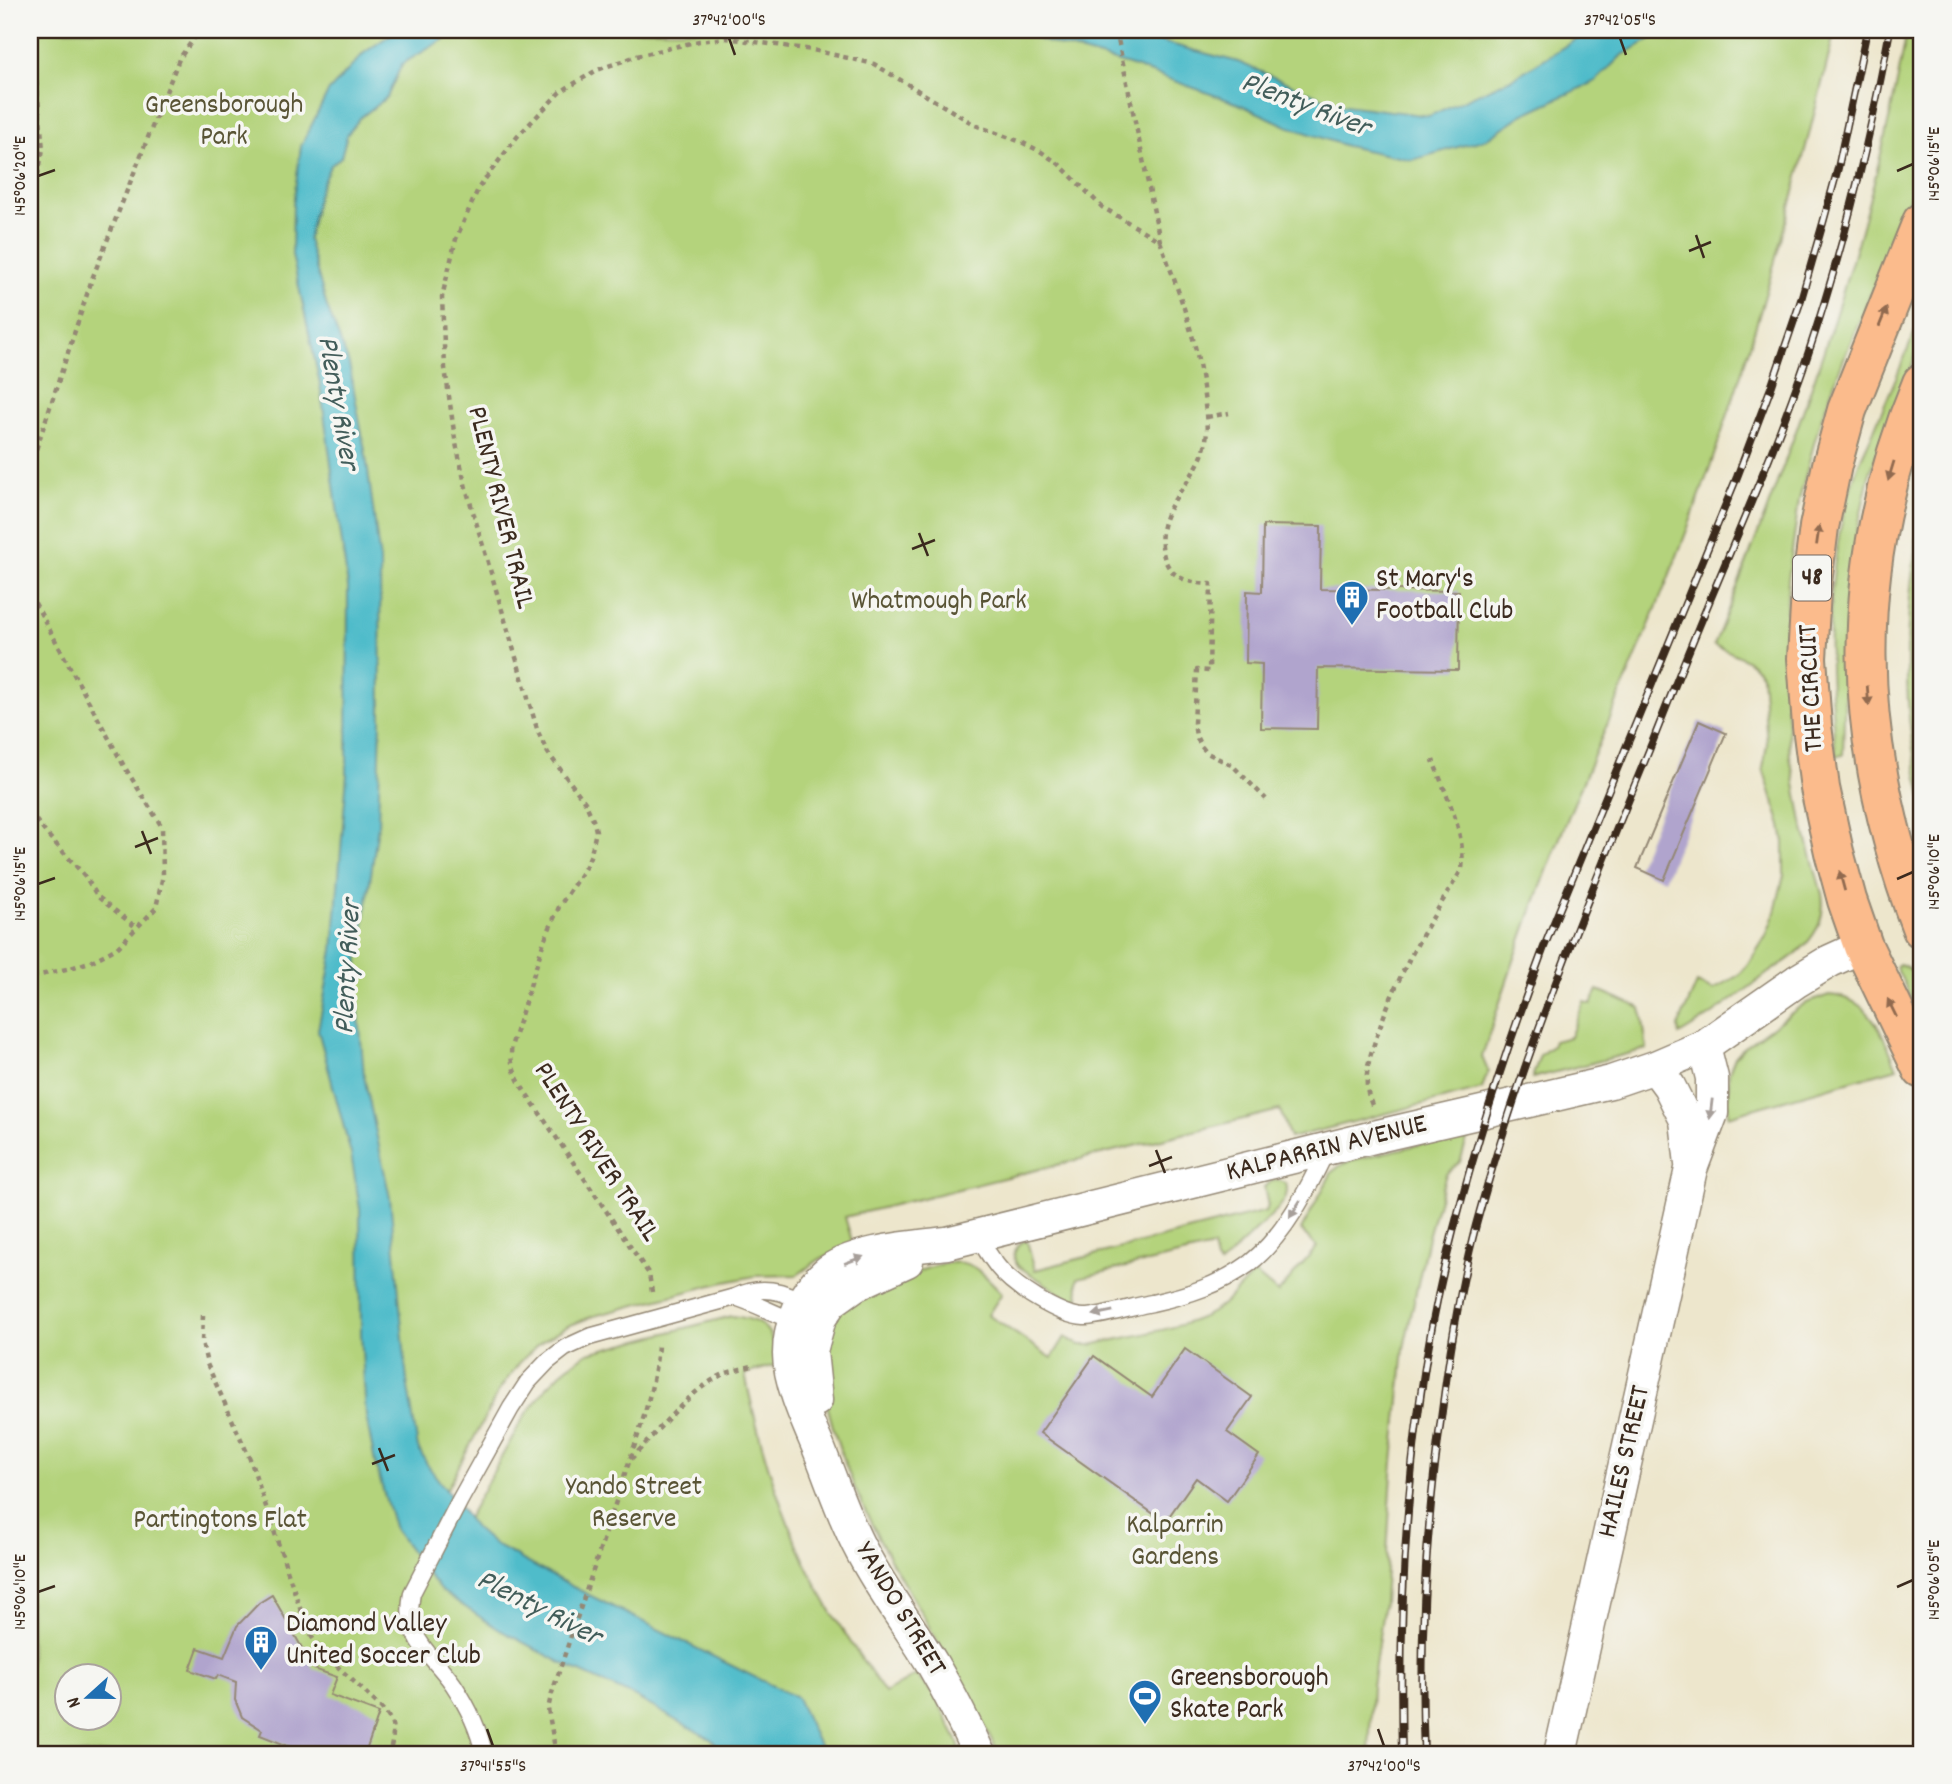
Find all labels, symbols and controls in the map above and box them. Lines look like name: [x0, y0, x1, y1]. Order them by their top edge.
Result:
text: 37°42'00"S: [692, 9, 766, 34]
text: 37°42'05"S: [1584, 9, 1656, 34]
water label: Plenty River: [1234, 63, 1378, 152]
park label: Greensborough Park: [145, 87, 303, 159]
text: 145°06'15"E: [1923, 127, 1948, 201]
text: 145°06'20"E: [9, 136, 34, 216]
one-way arrow: [1878, 307, 1889, 328]
water label: Plenty River: [303, 333, 369, 476]
street label: PLENTY RIVER TRAIL: [455, 403, 543, 613]
one-way arrow: [1886, 460, 1896, 481]
one-way arrow: [1813, 524, 1824, 546]
road number: 48: [1793, 556, 1831, 600]
place label: St Mary's Football Club: [1376, 561, 1513, 633]
building icon: St Mary's Football Club: [1333, 578, 1371, 627]
park label: Whatmough Park: [851, 583, 1027, 623]
street label: THE CIRCUIT: [1790, 623, 1836, 753]
one-way arrow: [1863, 685, 1874, 707]
text: 145°06'10"E: [1923, 834, 1948, 910]
text: 145°06'15"E: [9, 847, 34, 921]
one-way arrow: [1836, 870, 1846, 891]
water label: Plenty River: [325, 896, 375, 1035]
one-way arrow: [1887, 998, 1898, 1018]
street label: PLENTY RIVER TRAIL: [522, 1055, 668, 1251]
one-way arrow: [1705, 1098, 1716, 1120]
street label: KALPARRIN AVENUE: [1223, 1106, 1432, 1194]
one-way arrow: [1288, 1199, 1301, 1219]
one-way arrow: [843, 1254, 864, 1265]
one-way arrow: [1092, 1308, 1114, 1319]
street label: HAILES STREET: [1589, 1382, 1663, 1542]
park label: Yando Street Reserve: [566, 1469, 702, 1541]
park label: Partingtons Flat: [133, 1502, 307, 1542]
park label: Kalparrin Gardens: [1126, 1507, 1224, 1579]
street label: YANDO STREET: [843, 1535, 955, 1685]
text: 145°06'05"E: [1923, 1540, 1948, 1620]
text: 145°06'10"E: [9, 1554, 34, 1630]
water label: Plenty River: [468, 1560, 610, 1661]
place label: Diamond Valley United Soccer Club: [286, 1606, 481, 1678]
building icon: Diamond Valley United Soccer Club: [242, 1623, 280, 1672]
place label: Greensborough Skate Park: [1170, 1660, 1328, 1732]
north arrow: [52, 1662, 122, 1732]
sports icon: Greensborough Skate Park: [1126, 1677, 1164, 1726]
text: N: [61, 1693, 90, 1711]
text: 37°41'55"S: [460, 1755, 526, 1780]
text: 37°42'00"S: [1347, 1755, 1421, 1780]

